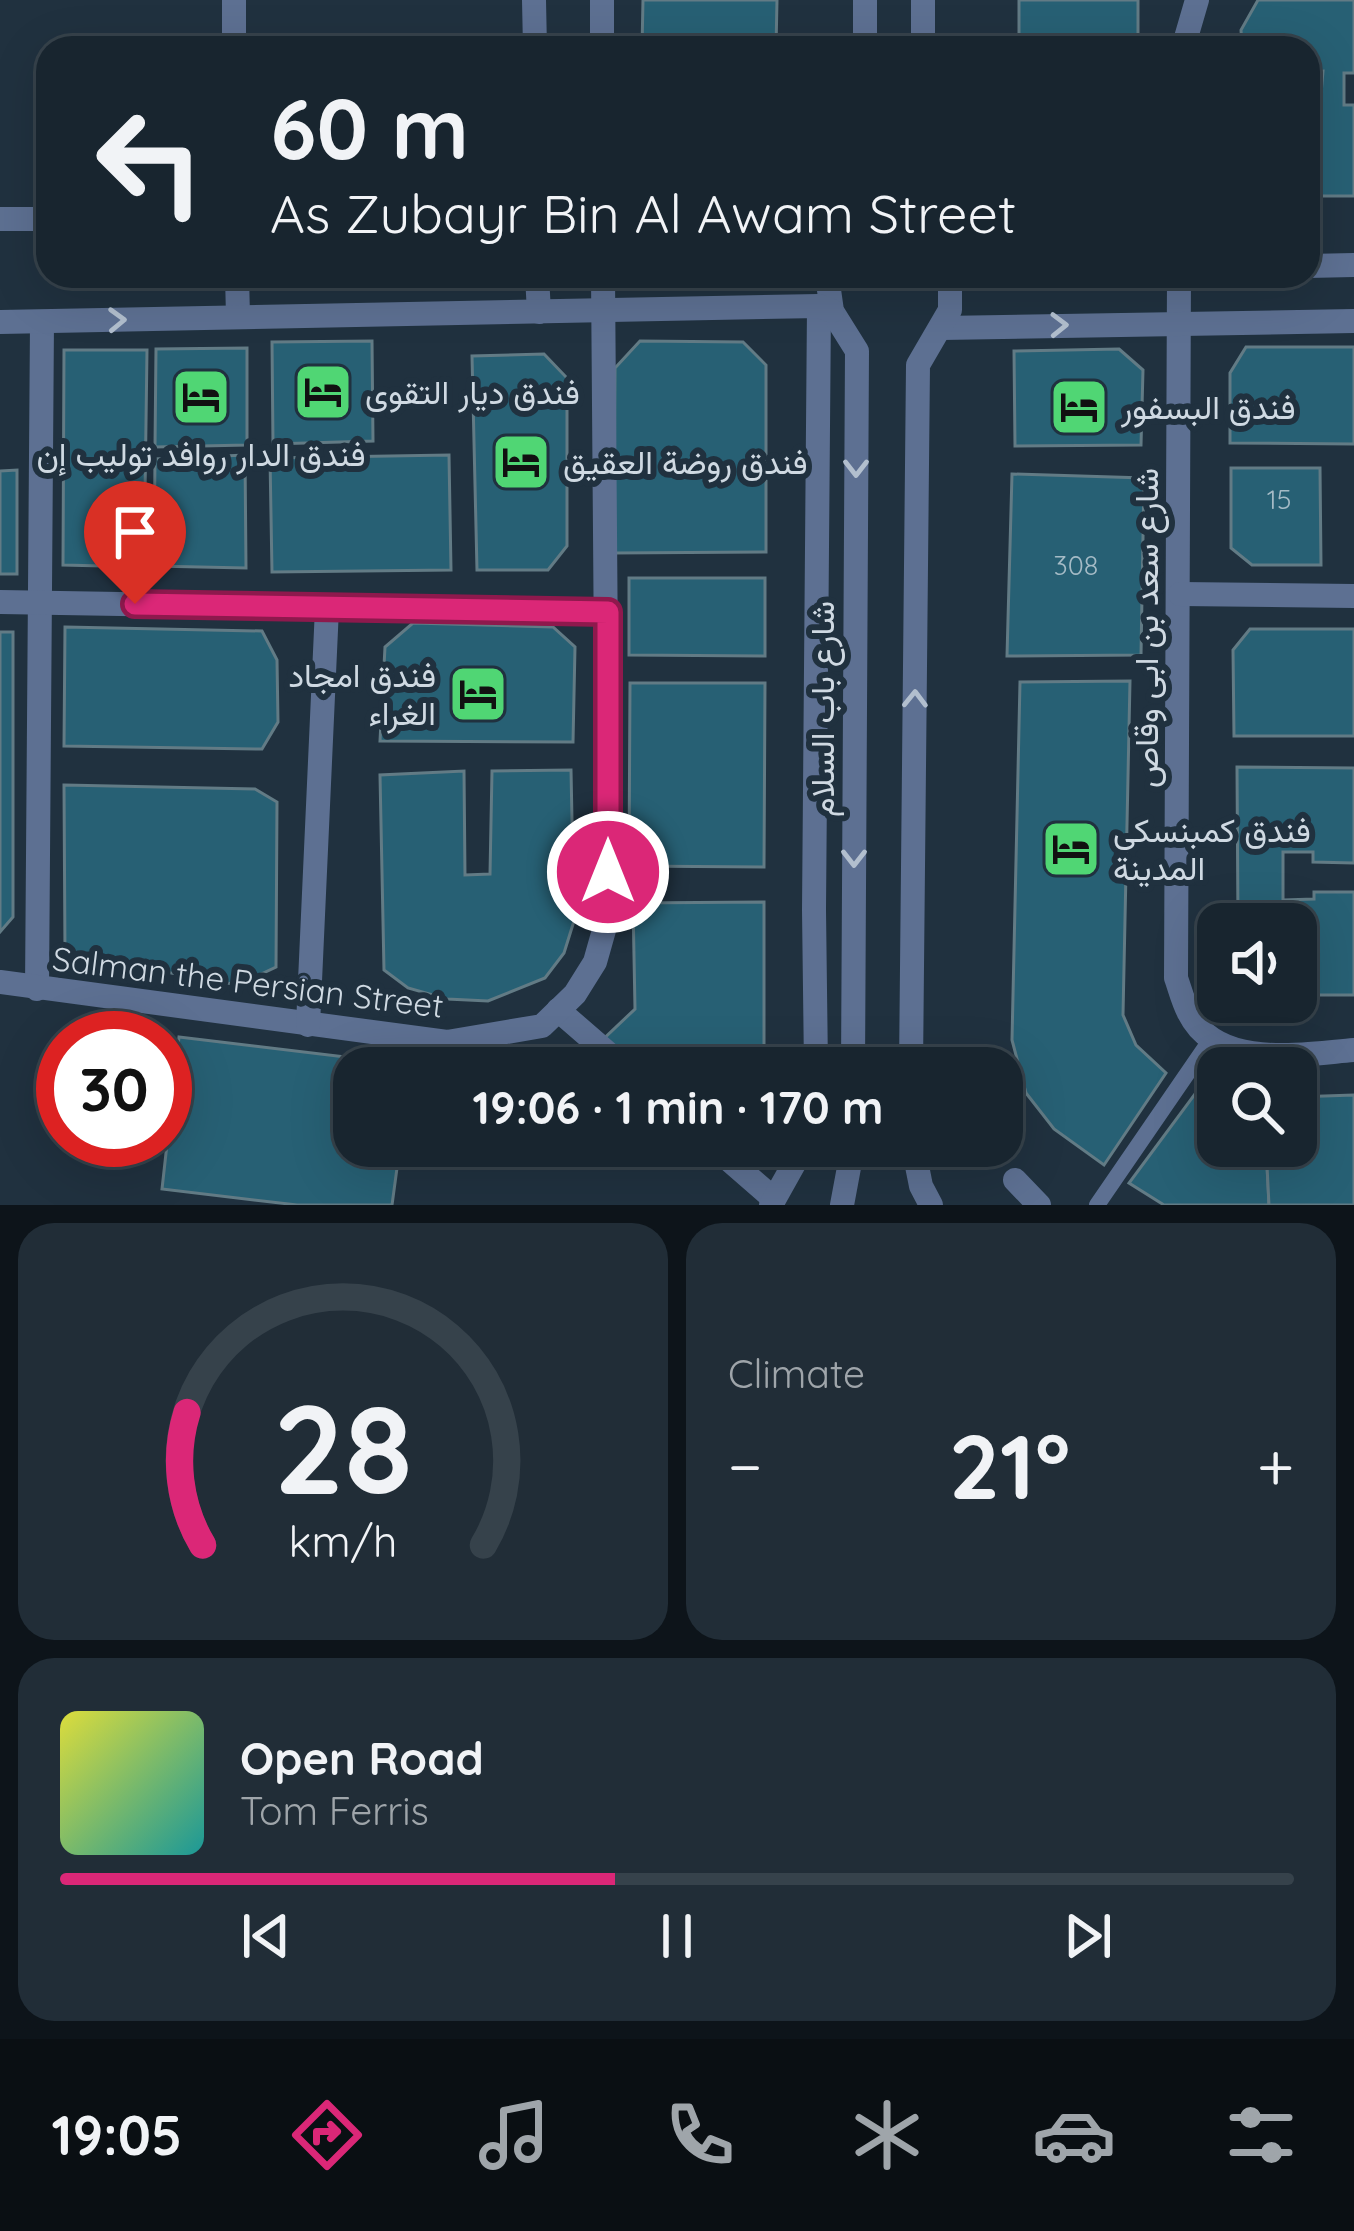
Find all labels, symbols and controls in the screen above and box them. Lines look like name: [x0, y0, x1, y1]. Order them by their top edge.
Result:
text: 60 m: [270, 75, 469, 180]
icon: left: [72, 84, 228, 240]
text: As Zubayr Bin Al Awam Street: [270, 179, 1016, 247]
one-way arrow: [108, 307, 127, 333]
one-way arrow: [1050, 313, 1069, 339]
hotel icon: فندق ديار التقوى: [292, 361, 354, 423]
hotel icon: فندق الدار روافد توليب إن: [170, 366, 232, 428]
place label: فندق ديار التقوى: [365, 371, 580, 413]
hotel icon: فندق البسفور: [1048, 376, 1110, 438]
place label: فندق البسفور: [1120, 386, 1295, 428]
hotel icon: فندق روضة العقيق: [490, 431, 552, 493]
place label: فندق الدار روافد توليب إن: [37, 433, 365, 476]
place label: فندق روضة العقيق: [563, 441, 808, 483]
one-way arrow: [843, 460, 869, 478]
street label: شارع سعد بن ابى وقاص: [1125, 468, 1169, 788]
pin: [84, 481, 186, 604]
house number: 15: [1267, 482, 1291, 516]
icon: arrive: [102, 499, 168, 565]
house number: 308: [1054, 548, 1098, 582]
street label: شارع باب السلام: [801, 601, 845, 817]
place label: فندق امجاد الغراء: [288, 654, 436, 734]
hotel icon: فندق امجاد الغراء: [447, 663, 509, 725]
one-way arrow: [902, 689, 928, 707]
position arrow: [545, 809, 671, 935]
place label: فندق كمبنسكي المدينة: [1113, 809, 1311, 888]
hotel icon: فندق كمبنسكي المدينة: [1040, 818, 1102, 880]
one-way arrow: [841, 850, 867, 868]
map controls: [1197, 903, 1317, 1167]
button: sound: [1197, 903, 1317, 1023]
street label: Salman the Persian Street: [50, 937, 446, 1026]
speed limit sign: 30: [36, 1011, 192, 1167]
button: search: [1197, 1047, 1317, 1167]
text: 19:06 · 1 min · 170 m: [472, 1079, 884, 1135]
text: Climate: [728, 1349, 865, 1398]
text: 28: [273, 1369, 413, 1525]
text: 21°: [949, 1409, 1070, 1522]
text: −: [728, 1424, 762, 1507]
text: +: [1257, 1424, 1294, 1507]
text: km/h: [289, 1513, 397, 1567]
text: Open Road: [240, 1730, 484, 1786]
text: Tom Ferris: [240, 1786, 429, 1835]
icon: previous: [233, 1903, 299, 1969]
icon: pause: [644, 1903, 710, 1969]
icon: next: [1055, 1903, 1121, 1969]
icon: directions: [285, 2093, 369, 2177]
icon: music: [472, 2093, 556, 2177]
icon: phone: [658, 2093, 742, 2177]
icon: climate: [845, 2093, 929, 2177]
icon: car: [1032, 2093, 1116, 2177]
icon: filters: [1219, 2093, 1303, 2177]
text: 19:05: [51, 2101, 182, 2169]

